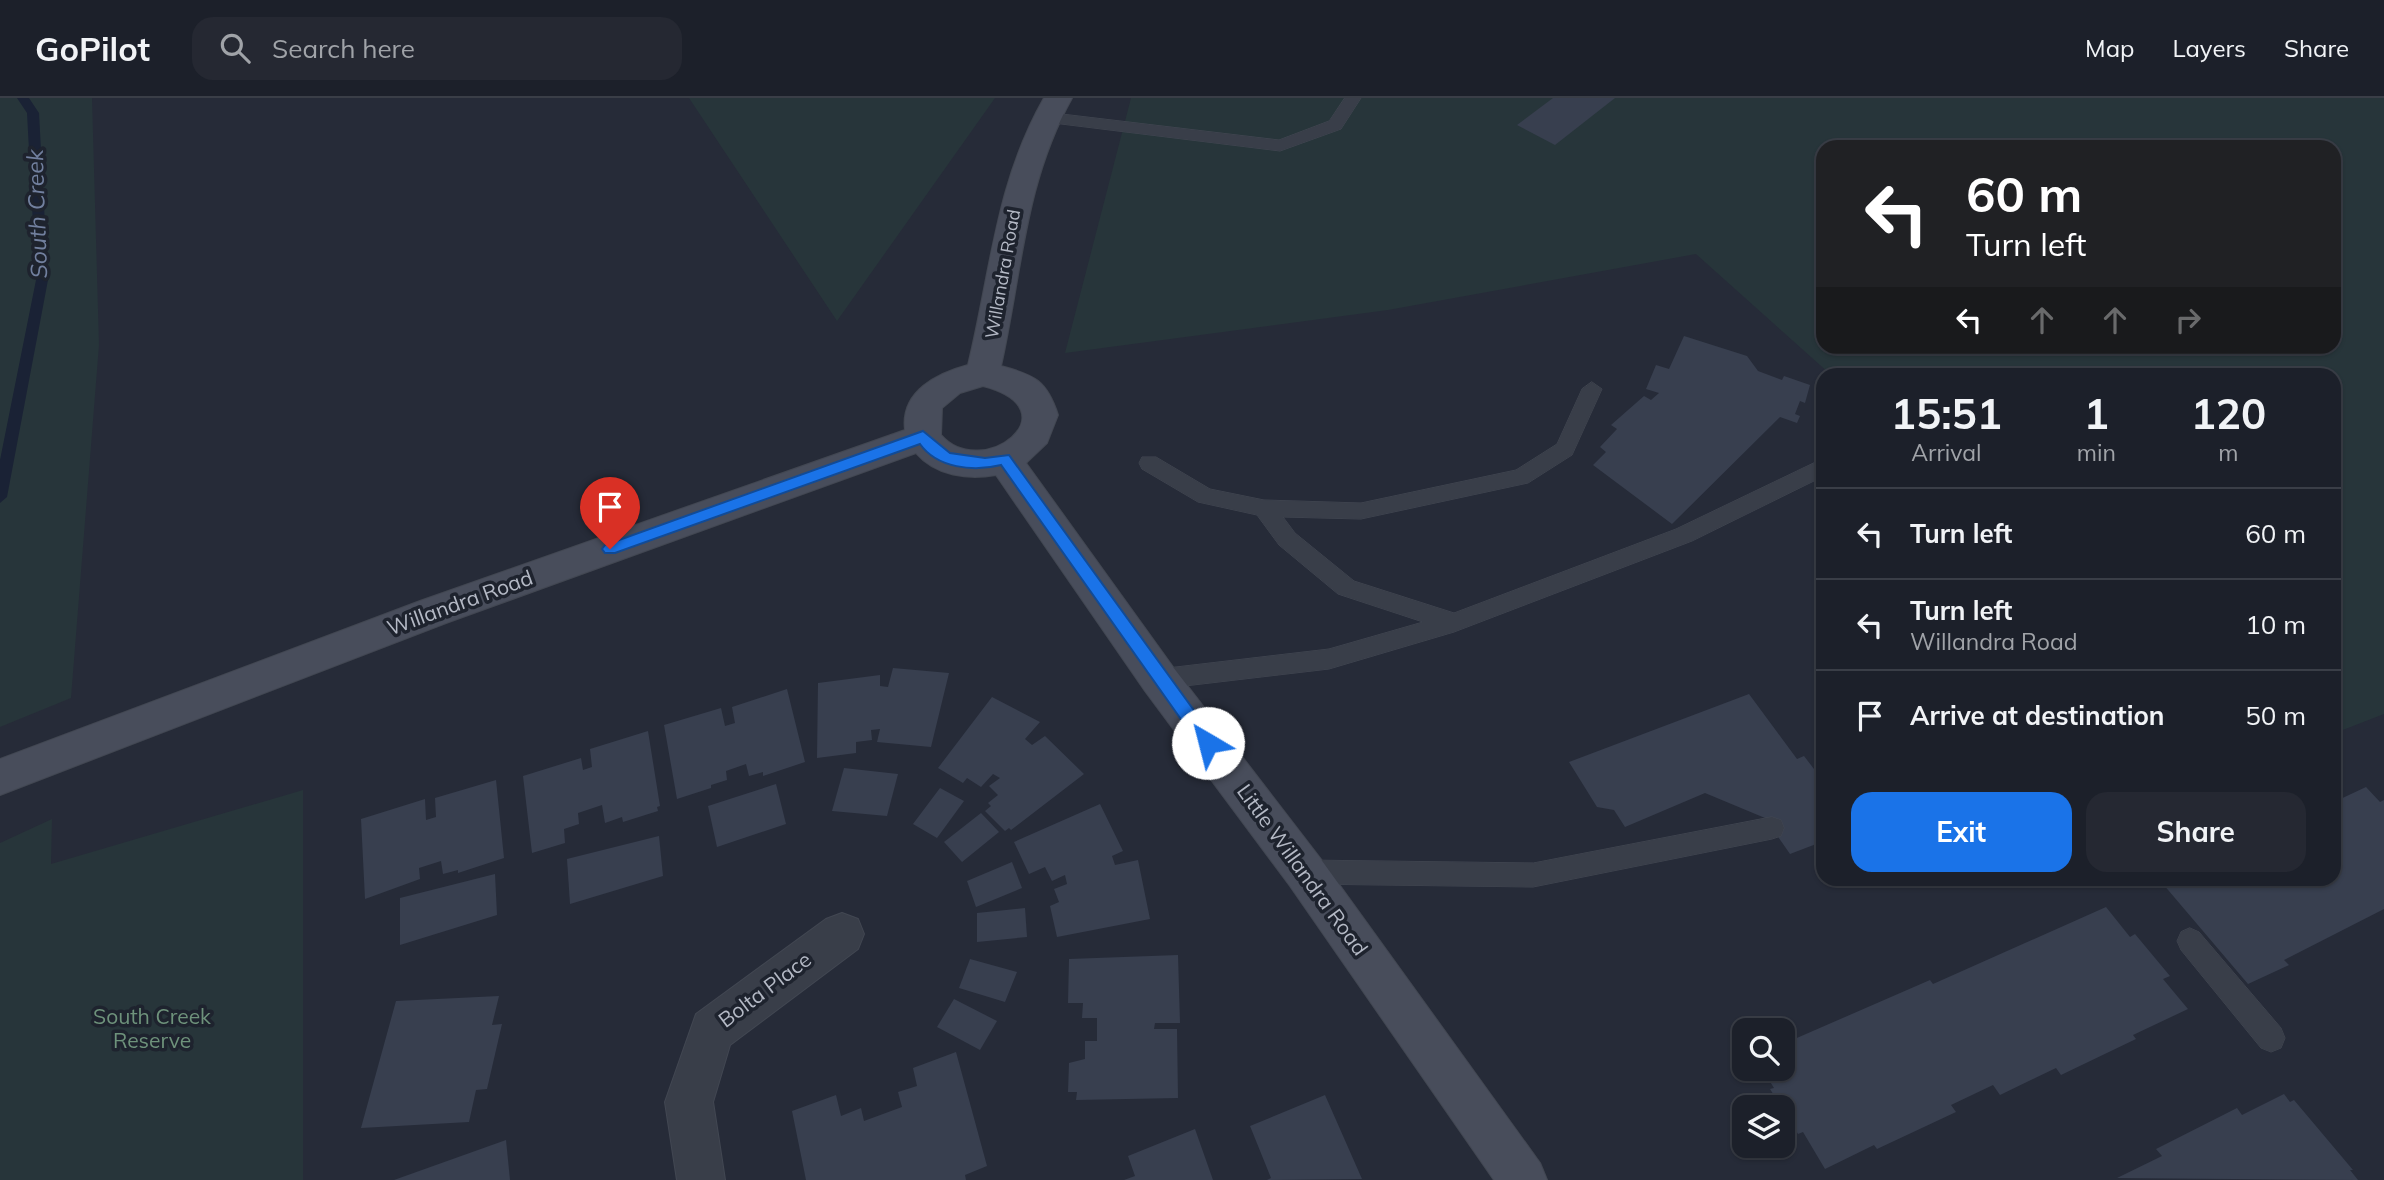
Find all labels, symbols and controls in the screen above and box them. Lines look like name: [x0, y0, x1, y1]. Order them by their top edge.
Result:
search box: [192, 17, 682, 80]
text: GoPilot: [35, 28, 150, 69]
icon: search: [216, 29, 254, 67]
text: Search here: [272, 32, 415, 65]
text: Map: [2085, 33, 2134, 63]
text: Layers: [2172, 33, 2246, 63]
text: Share: [2284, 33, 2349, 63]
water label: South Creek: [20, 148, 53, 279]
text: 60 m: [1966, 163, 2082, 224]
icon: left: [1851, 168, 1942, 259]
street label: Willandra Road: [980, 207, 1025, 340]
text: Turn left: [1966, 224, 2086, 264]
icon: left: [1950, 301, 1988, 339]
icon: ahead: [2023, 301, 2061, 339]
icon: ahead: [2096, 301, 2134, 339]
icon: right: [2169, 301, 2207, 339]
text: 15:51: [1891, 387, 2002, 440]
text: 1: [2084, 387, 2109, 440]
text: 120: [2191, 387, 2266, 440]
text: Arrival: [1911, 438, 1982, 467]
text: min: [2077, 438, 2116, 467]
text: m: [2218, 438, 2239, 467]
pin: [580, 477, 640, 549]
icon: arrive: [591, 488, 629, 526]
icon: left: [1851, 515, 1889, 553]
text: Turn left: [1910, 517, 2012, 550]
text: 60 m: [2245, 517, 2306, 550]
street label: Willandra Road: [383, 564, 536, 640]
text: Turn left: [1910, 594, 2012, 627]
icon: left: [1851, 606, 1889, 644]
text: 10 m: [2245, 608, 2306, 641]
text: Willandra Road: [1910, 627, 2078, 656]
icon: arrive: [1851, 697, 1889, 735]
text: Arrive at destination: [1910, 699, 2165, 732]
text: 50 m: [2245, 699, 2306, 732]
position arrow: [1171, 706, 1245, 780]
street label: Little Willandra Road: [1232, 779, 1374, 960]
button: Exit: [1851, 792, 2072, 872]
button: Share: [2086, 792, 2306, 872]
street label: Bolta Place: [713, 946, 816, 1033]
park label: South Creek Reserve: [93, 1003, 211, 1053]
map controls: [1732, 1018, 1795, 1158]
button: search: [1732, 1018, 1795, 1081]
button: layers: [1732, 1095, 1795, 1158]

